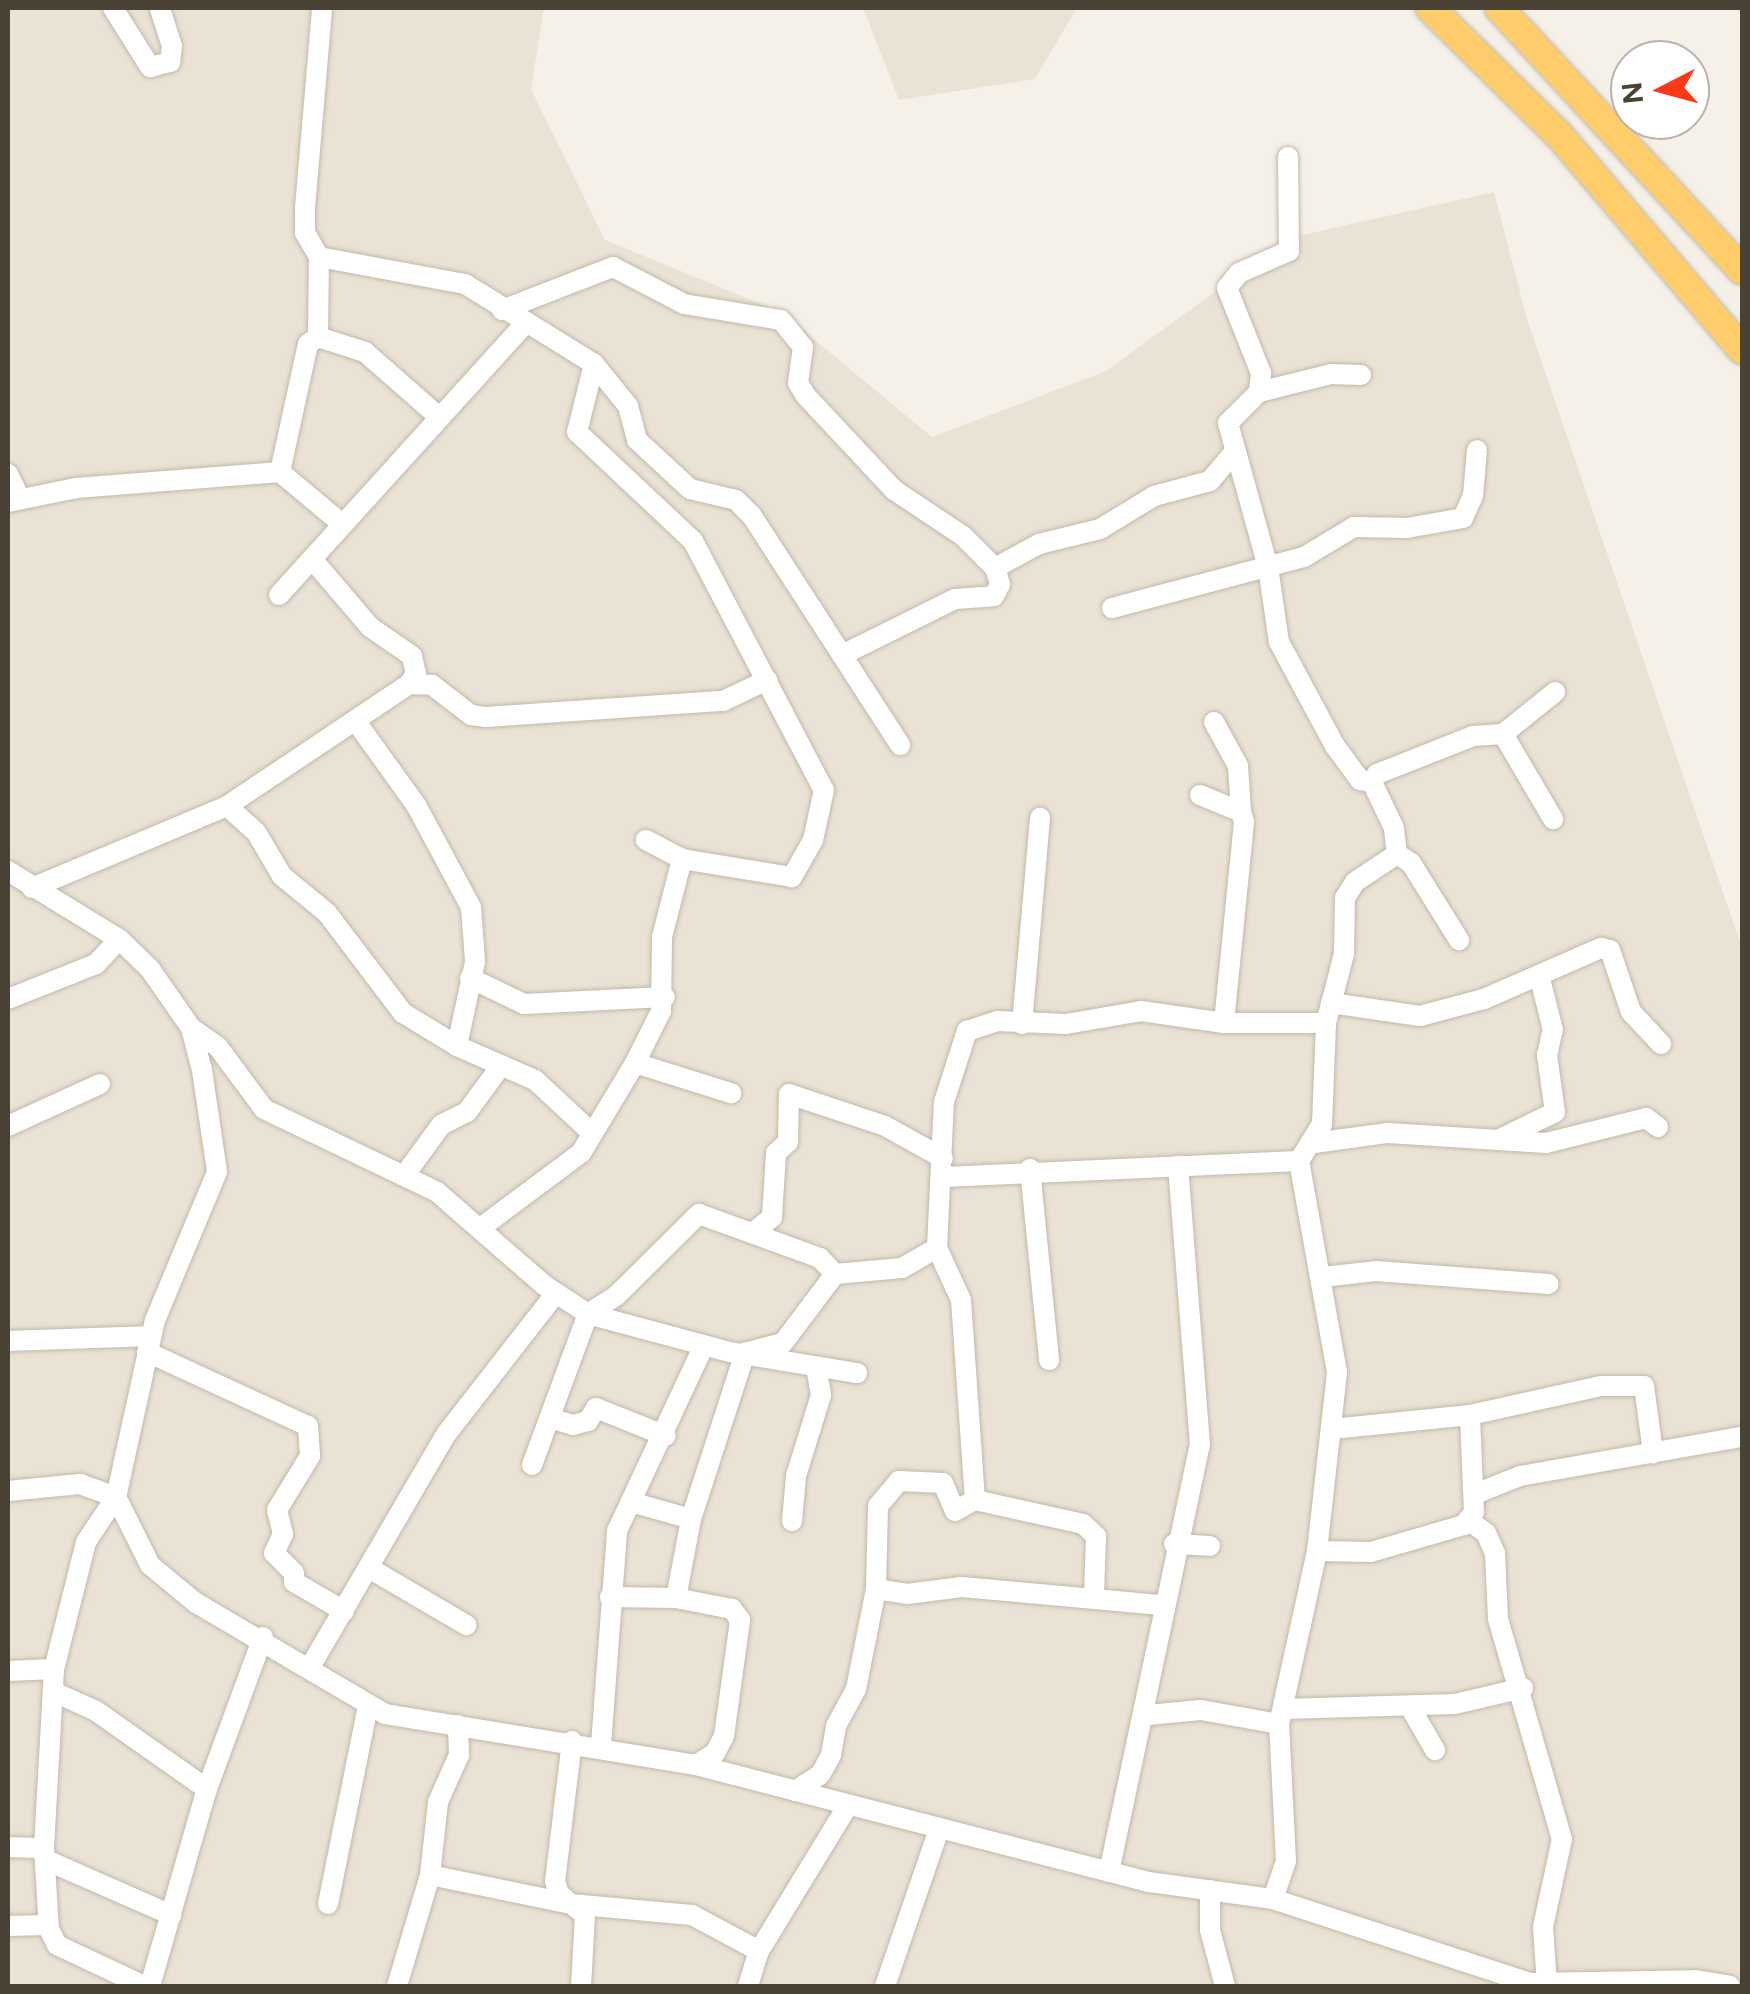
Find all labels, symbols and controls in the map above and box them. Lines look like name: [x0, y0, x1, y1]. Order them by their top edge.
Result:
north arrow: [1610, 40, 1710, 140]
text: N: [1614, 80, 1650, 105]

